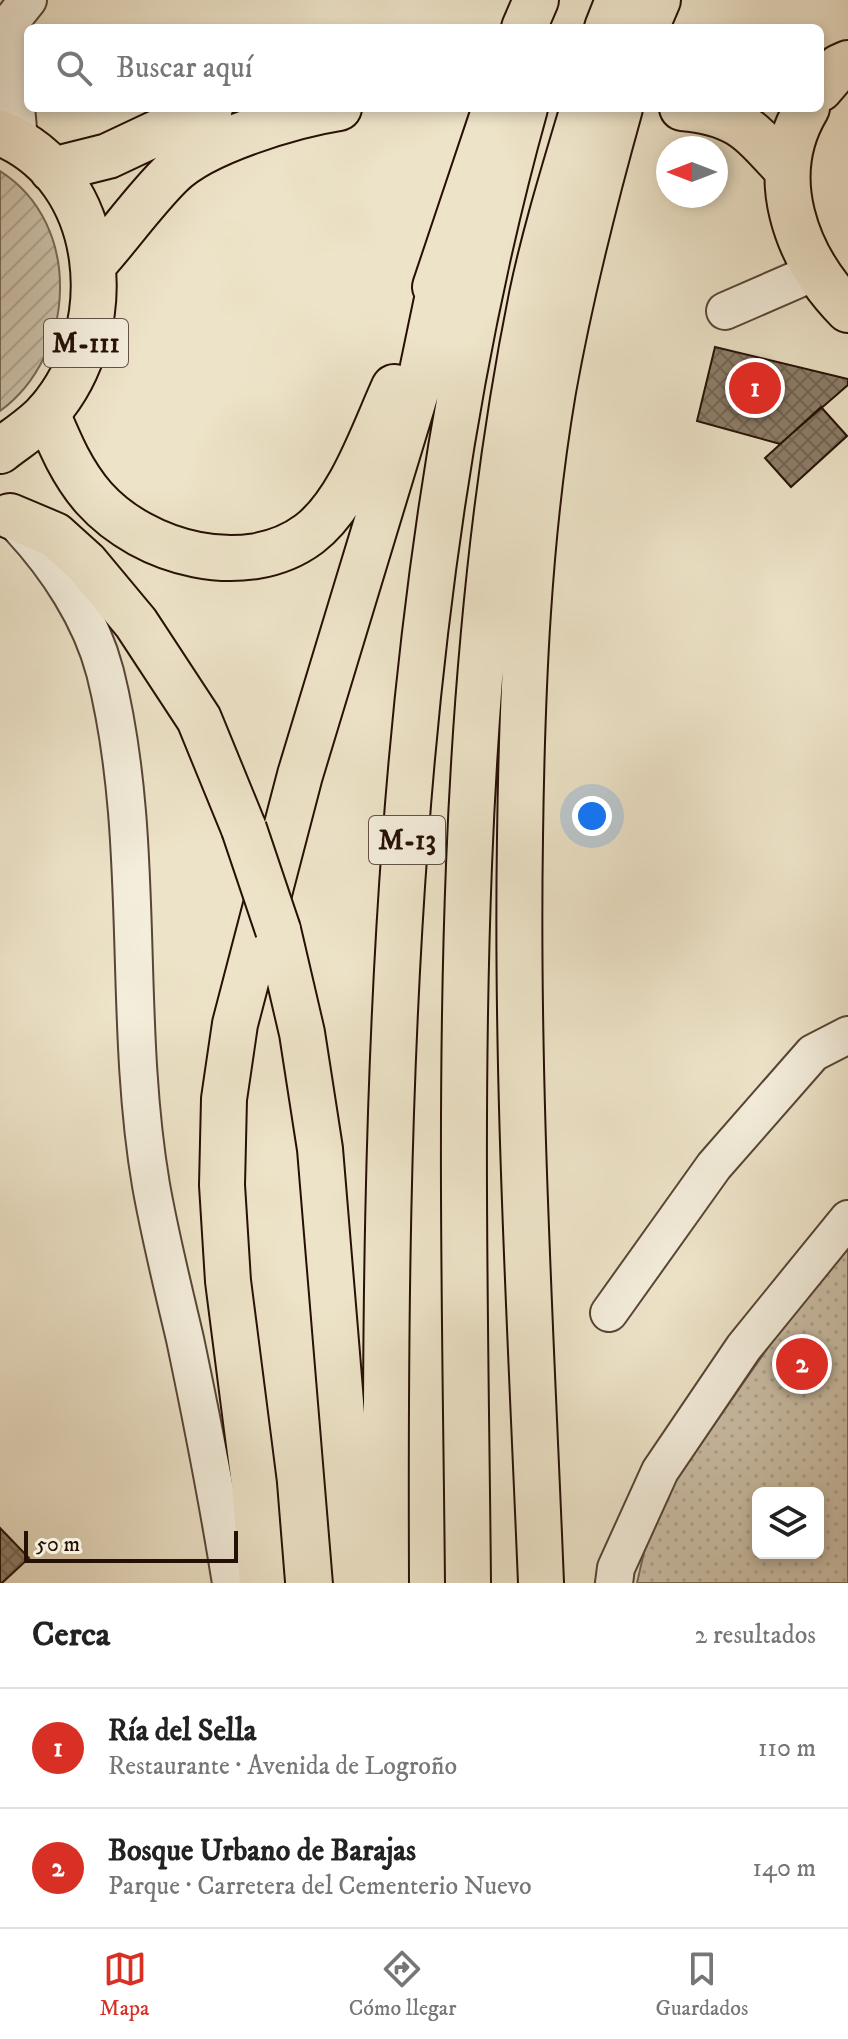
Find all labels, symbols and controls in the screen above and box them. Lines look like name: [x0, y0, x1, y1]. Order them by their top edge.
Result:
search box: [24, 24, 824, 112]
icon: search: [52, 46, 96, 90]
text: Buscar aquí: [116, 50, 253, 87]
north arrow: [656, 136, 728, 208]
road number: M-111: [44, 319, 128, 367]
pin: 1: [729, 358, 781, 418]
your location: [572, 796, 612, 836]
road number: M-13: [369, 816, 445, 864]
pin: 2: [776, 1334, 828, 1394]
map controls: [752, 1487, 824, 1559]
button: layers: [752, 1487, 824, 1559]
scale bar: [24, 1527, 238, 1563]
text: 50 m: [36, 1531, 80, 1558]
text: Cerca: [32, 1614, 110, 1656]
text: 2 resultados: [695, 1619, 816, 1652]
text: Ría del Sella: [108, 1713, 257, 1750]
text: 1: [53, 1732, 63, 1765]
text: 110 m: [758, 1732, 816, 1765]
text: Restaurante · Avenida de Logroño: [108, 1750, 457, 1783]
text: Bosque Urbano de Barajas: [108, 1833, 416, 1870]
text: 2: [52, 1852, 64, 1885]
text: 140 m: [752, 1852, 816, 1885]
text: Parque · Carretera del Cementerio Nuevo: [108, 1870, 532, 1903]
tab: Mapa: [100, 1947, 149, 2022]
tab: Cómo llegar: [349, 1947, 456, 2022]
tab: Guardados: [656, 1947, 748, 2022]

